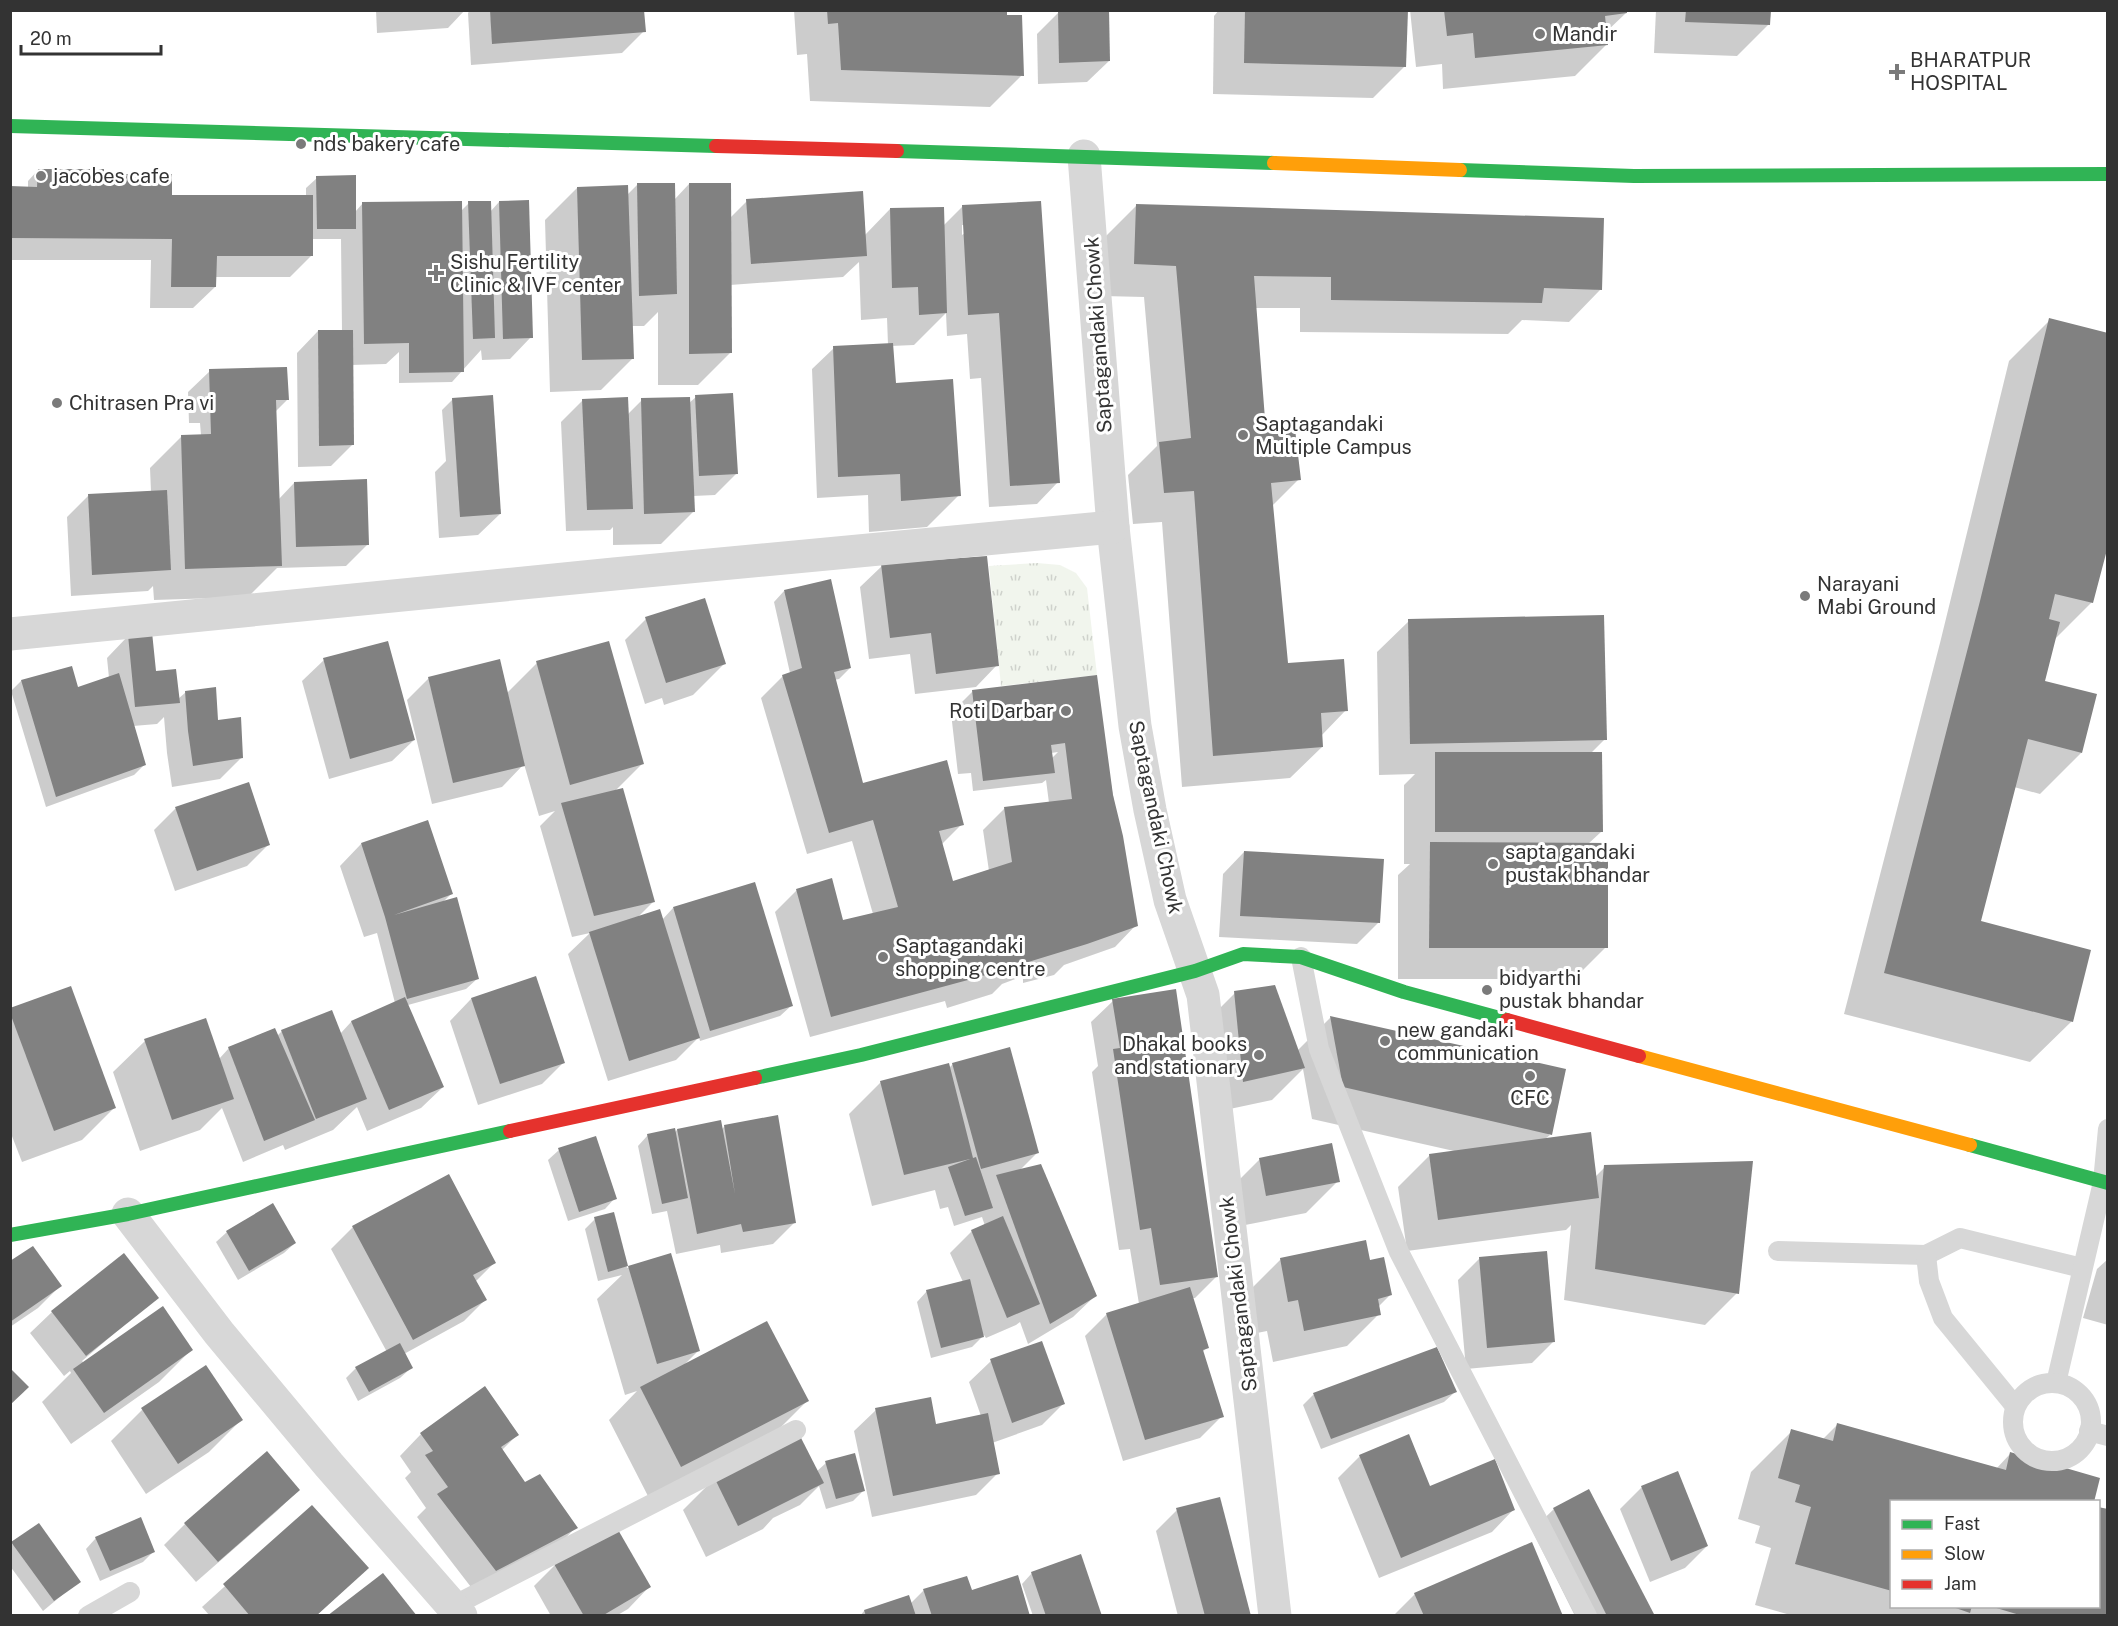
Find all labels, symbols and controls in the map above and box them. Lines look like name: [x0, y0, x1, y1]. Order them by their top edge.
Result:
scale bar: [21, 18, 160, 56]
place label: Mandir: [1552, 22, 1617, 46]
marker: Mandir: [1533, 27, 1547, 41]
text: 20 m: [30, 28, 72, 49]
place label: BHARATPUR HOSPITAL: [1910, 48, 2031, 95]
marker: BHARATPUR HOSPITAL: [1888, 63, 1906, 81]
place label: nds bakery cafe: [313, 132, 460, 156]
marker: nds bakery cafe: [294, 137, 308, 151]
place label: jacobes cafe: [52, 164, 170, 188]
marker: jacobes cafe: [34, 169, 48, 183]
street label: Saptagandaki Chowk: [1079, 236, 1117, 434]
place label: Sishu Fertility Clinic & IVF center: [450, 250, 622, 297]
marker: Sishu Fertility Clinic & IVF center: [427, 264, 445, 282]
place label: Chitrasen Pra vi: [69, 391, 214, 415]
marker: Chitrasen Pra vi: [50, 396, 64, 410]
place label: Saptagandaki Multiple Campus: [1255, 412, 1412, 459]
marker: Saptagandaki Multiple Campus: [1236, 428, 1250, 442]
place label: Narayani Mabi Ground: [1817, 572, 1936, 619]
marker: Narayani Mabi Ground: [1798, 589, 1812, 603]
place label: Roti Darbar: [949, 699, 1054, 723]
marker: Roti Darbar: [1059, 704, 1073, 718]
street label: Saptagandaki Chowk: [1124, 718, 1188, 916]
place label: sapta gandaki pustak bhandar: [1505, 840, 1650, 887]
marker: sapta gandaki pustak bhandar: [1486, 857, 1500, 871]
place label: Saptagandaki shopping centre: [895, 934, 1045, 981]
marker: Saptagandaki shopping centre: [876, 950, 890, 964]
place label: bidyarthi pustak bhandar: [1499, 966, 1644, 1013]
marker: bidyarthi pustak bhandar: [1480, 983, 1494, 997]
place label: new gandaki communication: [1397, 1018, 1539, 1065]
place label: Dhakal books and stationary: [1114, 1032, 1247, 1079]
marker: new gandaki communication: [1378, 1034, 1392, 1048]
marker: Dhakal books and stationary: [1252, 1048, 1266, 1062]
marker: CFC: [1523, 1069, 1537, 1083]
place label: CFC: [1510, 1086, 1550, 1110]
street label: Saptagandaki Chowk: [1214, 1195, 1262, 1393]
legend: [1890, 1500, 2100, 1608]
text: Fast: [1944, 1513, 1980, 1534]
text: Slow: [1944, 1543, 1985, 1564]
text: Jam: [1944, 1573, 1977, 1594]

